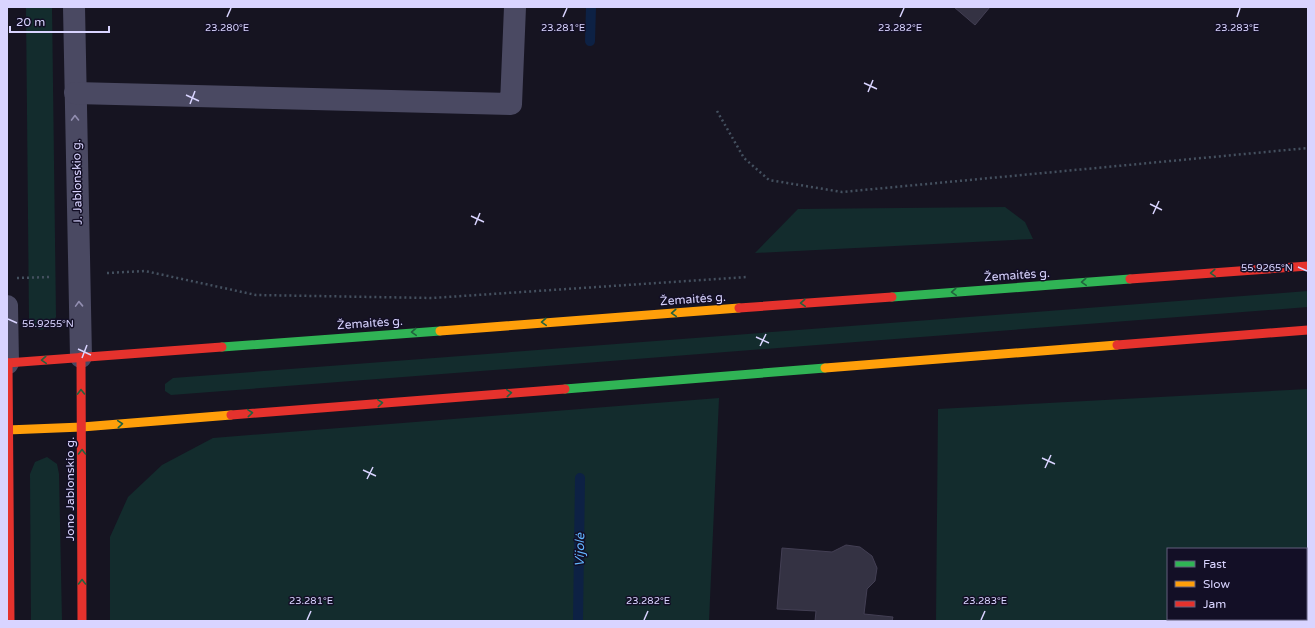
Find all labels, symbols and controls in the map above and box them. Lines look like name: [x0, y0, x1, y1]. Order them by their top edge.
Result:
scale bar: [10, 8, 109, 34]
text: 20 m: [16, 15, 45, 29]
text: 23.280°E: [205, 22, 249, 34]
text: 23.281°E: [541, 22, 585, 34]
text: 23.282°E: [878, 22, 922, 34]
text: 23.283°E: [1215, 22, 1259, 34]
one-way arrow: [71, 115, 79, 121]
street label: J. Jablonskio g.: [69, 139, 85, 225]
text: 55.9265°N: [1241, 262, 1293, 274]
street label: Žemaitės g.: [984, 266, 1050, 284]
one-way arrow: [1210, 269, 1216, 278]
one-way arrow: [1081, 278, 1087, 287]
one-way arrow: [951, 287, 957, 296]
street label: Žemaitės g.: [660, 290, 726, 308]
one-way arrow: [800, 298, 806, 307]
one-way arrow: [75, 301, 83, 307]
one-way arrow: [671, 308, 677, 317]
street label: Žemaitės g.: [337, 314, 403, 332]
text: 55.9255°N: [22, 318, 74, 330]
one-way arrow: [541, 318, 547, 327]
one-way arrow: [411, 328, 417, 337]
one-way arrow: [41, 355, 47, 364]
one-way arrow: [77, 389, 85, 395]
one-way arrow: [506, 389, 512, 398]
one-way arrow: [377, 399, 383, 408]
one-way arrow: [247, 409, 253, 418]
one-way arrow: [117, 419, 123, 428]
street label: Jono Jablonskio g.: [63, 437, 77, 541]
one-way arrow: [78, 449, 86, 455]
water label: Vijolė: [572, 532, 588, 567]
legend: [1167, 548, 1307, 620]
text: Fast: [1203, 557, 1227, 571]
text: Slow: [1203, 577, 1230, 591]
one-way arrow: [78, 579, 86, 585]
text: 23.281°E: [289, 595, 333, 607]
text: 23.282°E: [626, 595, 670, 607]
text: 23.283°E: [963, 595, 1007, 607]
text: Jam: [1203, 597, 1226, 611]

